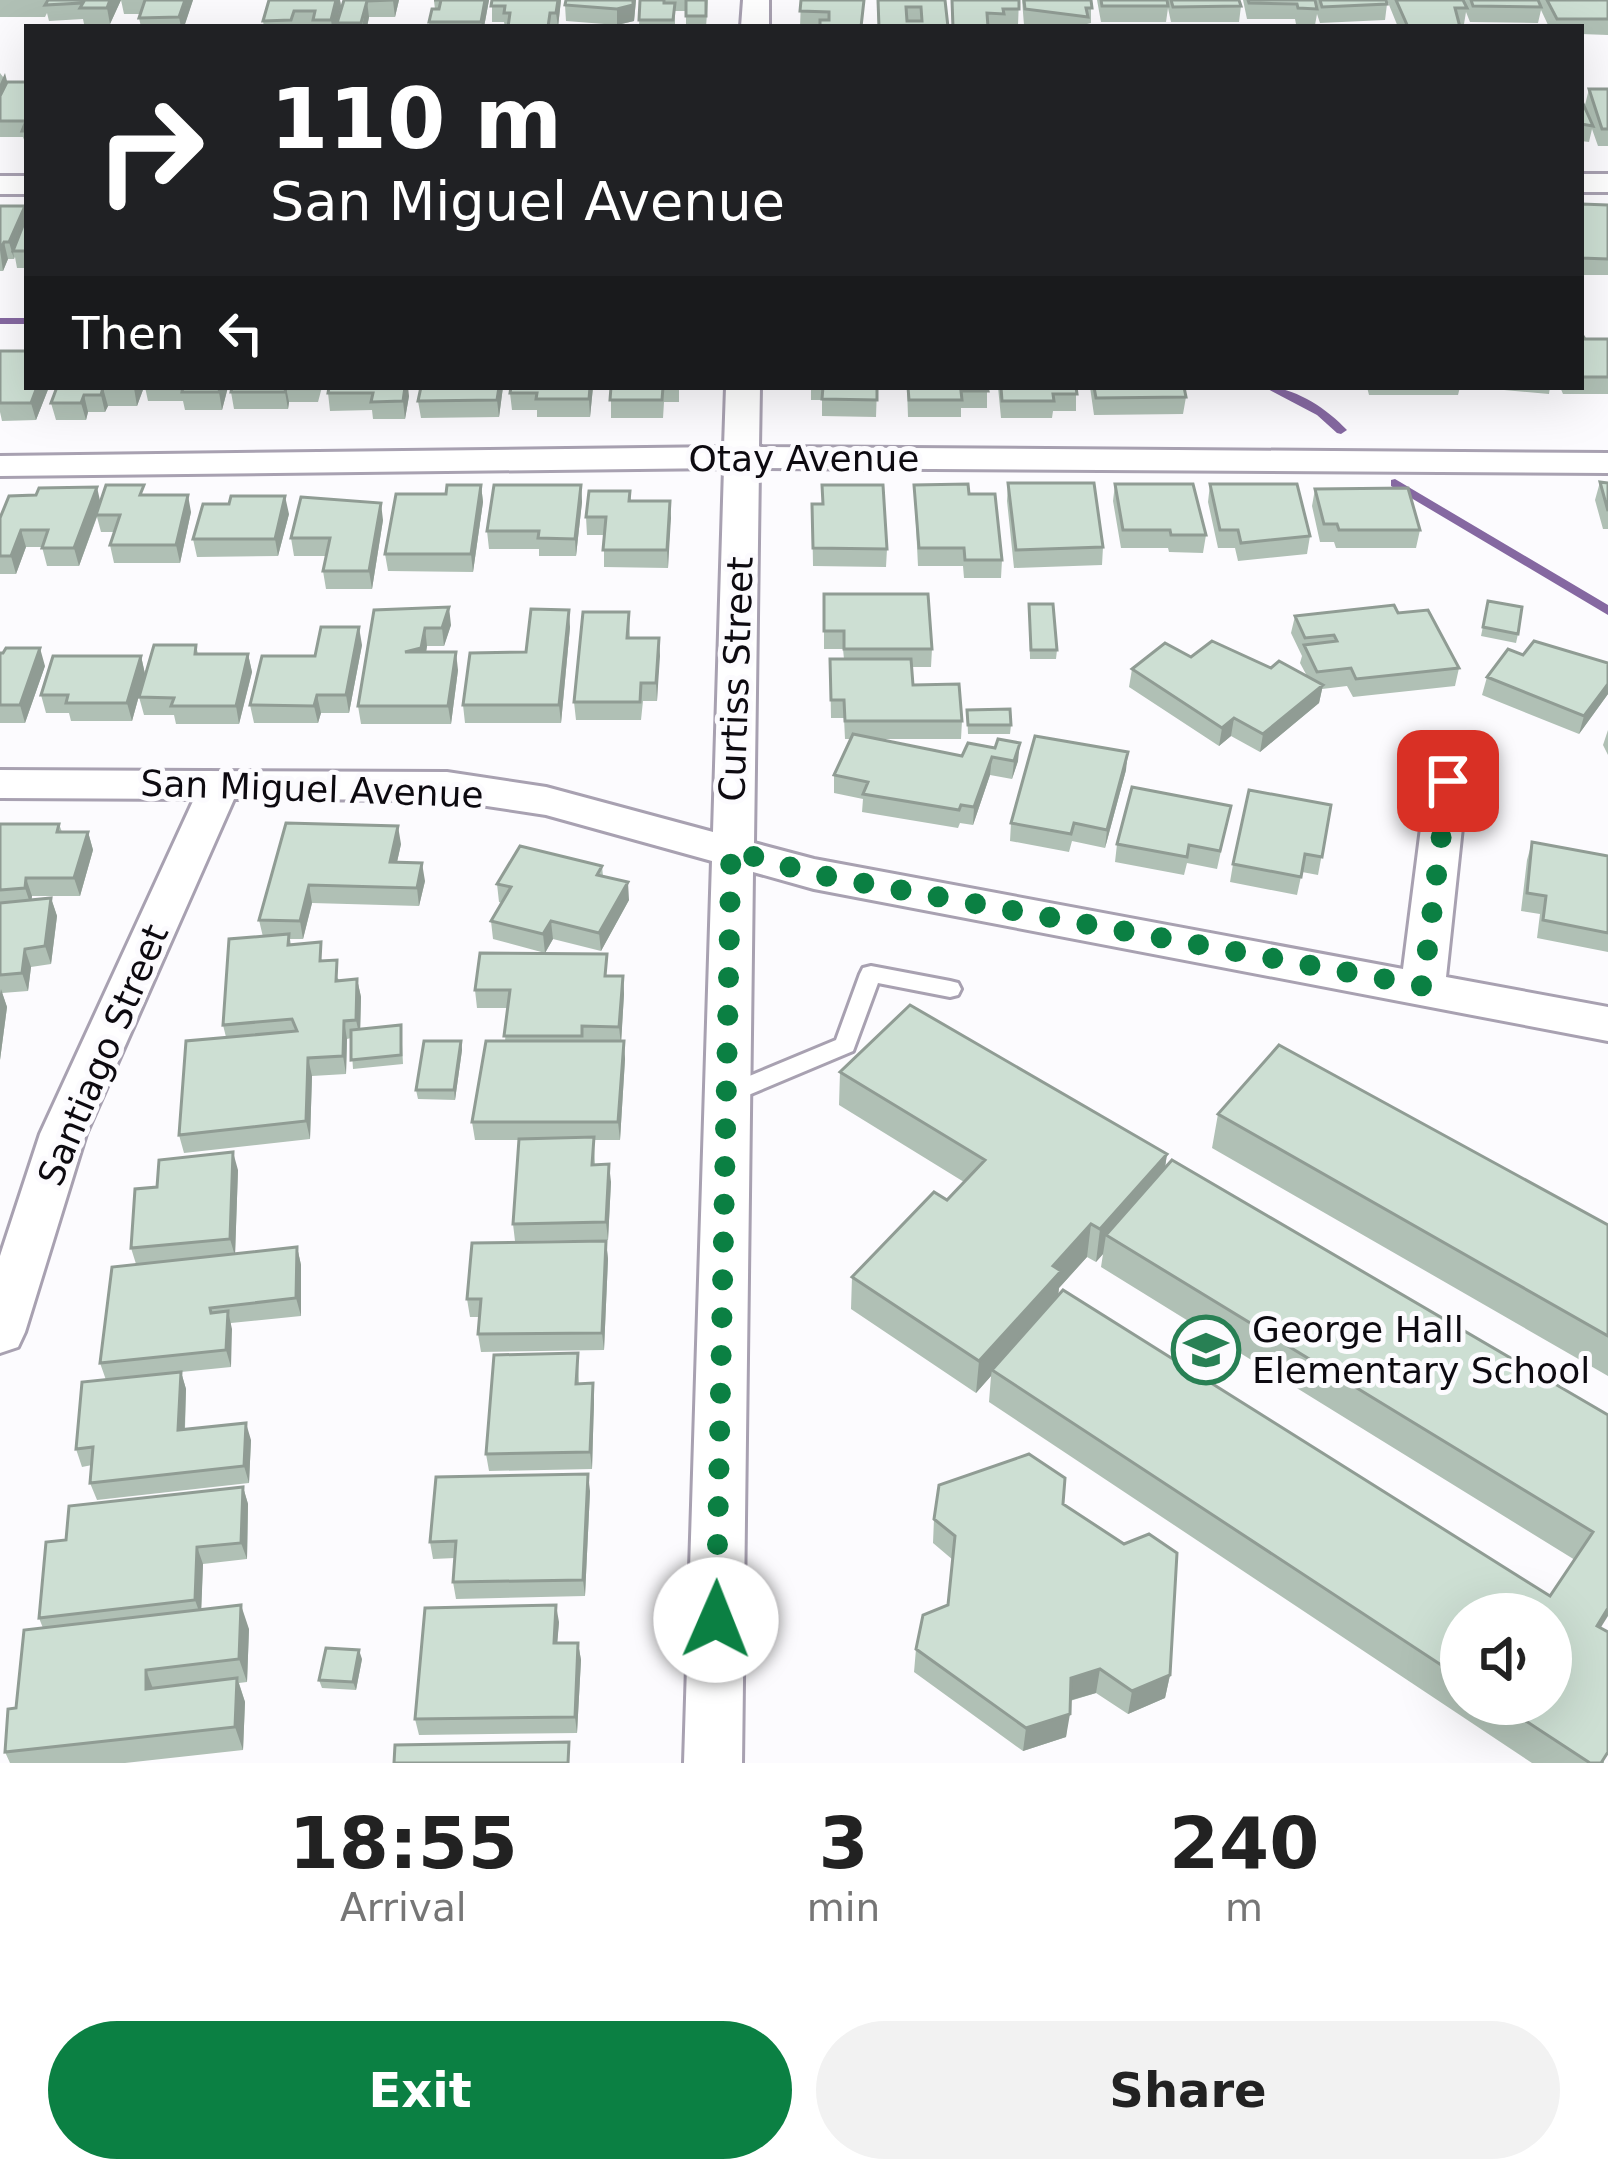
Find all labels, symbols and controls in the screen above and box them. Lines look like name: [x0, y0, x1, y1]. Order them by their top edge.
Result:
text: 110 m: [270, 70, 562, 168]
icon: right: [72, 72, 228, 228]
text: San Miguel Avenue: [270, 170, 785, 233]
icon: left: [208, 300, 274, 366]
text: Then: [72, 307, 184, 360]
street label: Otay Avenue: [688, 438, 920, 479]
street label: Curtiss Street: [711, 556, 761, 802]
pin: [1397, 730, 1499, 832]
icon: arrive: [1415, 748, 1481, 814]
street label: San Miguel Avenue: [140, 763, 484, 815]
street label: Santiago Street: [30, 918, 176, 1192]
place label: George Hall Elementary School: [1252, 1309, 1590, 1391]
school or university icon: George Hall Elementary School: [1171, 1315, 1241, 1385]
position arrow: [653, 1557, 779, 1683]
map controls: [1440, 1593, 1572, 1725]
button: sound: [1440, 1593, 1572, 1725]
text: 18:55: [289, 1801, 518, 1885]
text: 3: [818, 1801, 868, 1885]
text: 240: [1169, 1801, 1319, 1885]
text: Arrival: [340, 1885, 467, 1930]
text: min: [807, 1885, 880, 1930]
text: m: [1225, 1885, 1263, 1930]
button: Exit: [48, 2021, 792, 2159]
button: Share: [816, 2021, 1560, 2159]

